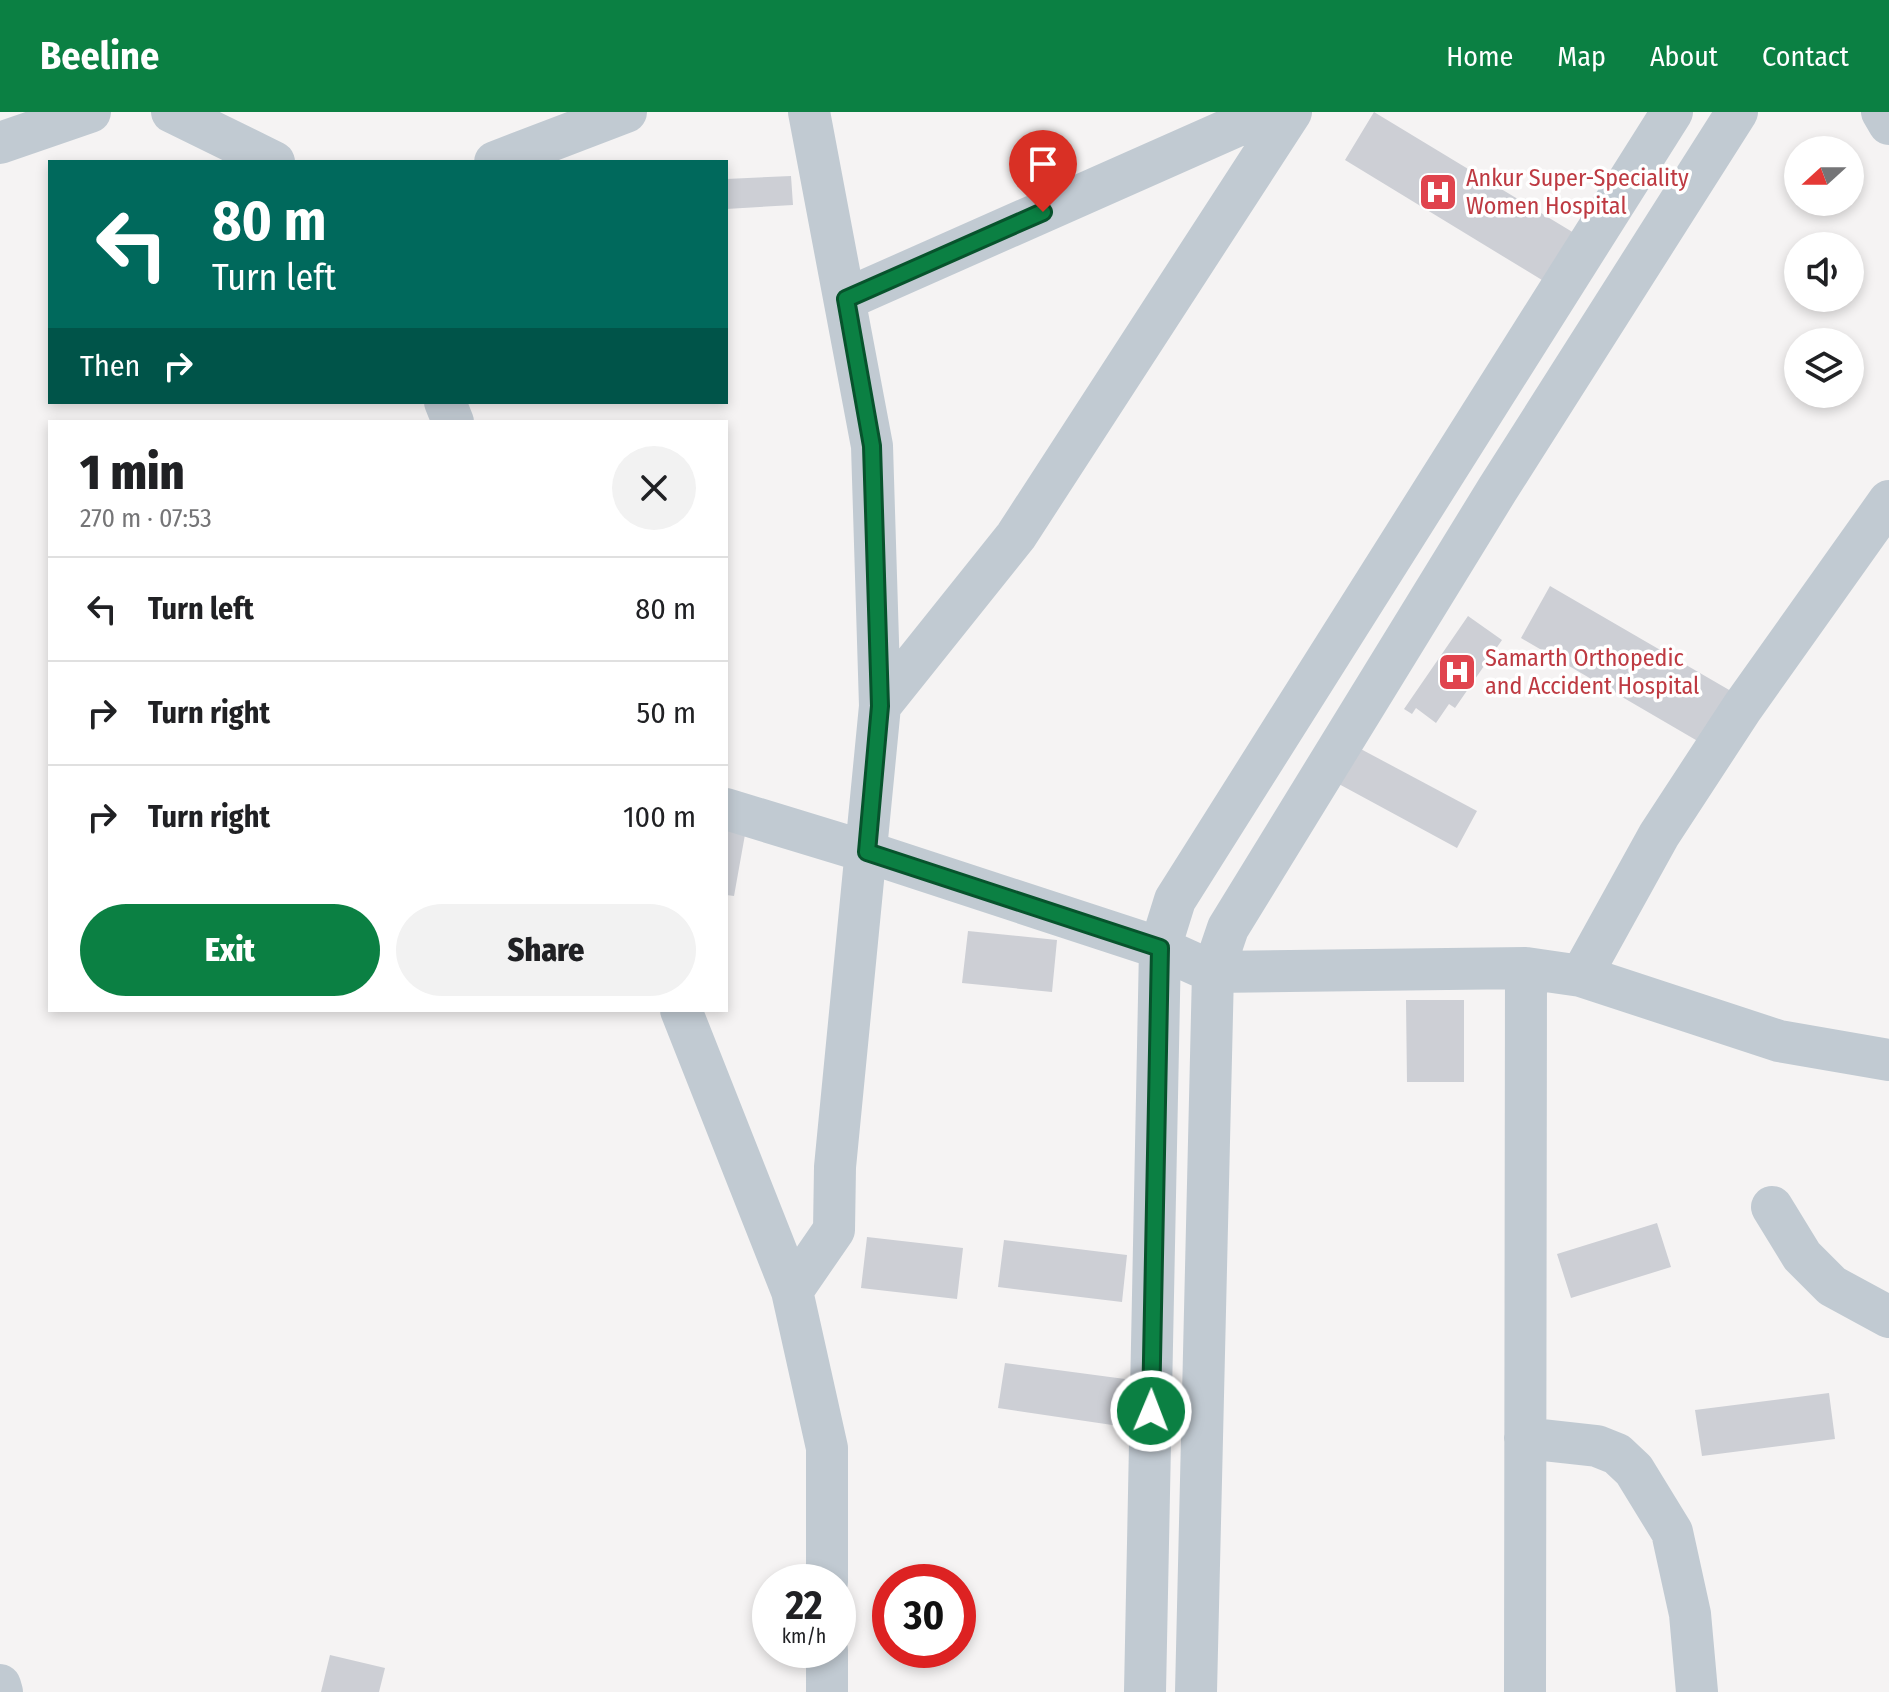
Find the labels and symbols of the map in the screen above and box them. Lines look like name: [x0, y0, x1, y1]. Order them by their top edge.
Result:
pin: [1009, 130, 1077, 212]
north arrow: [1784, 136, 1864, 216]
place label: Ankur Super-Speciality Women Hospital: [1466, 164, 1689, 220]
hospital icon: Ankur Super-Speciality Women Hospital: [1417, 171, 1459, 213]
place label: Samarth Orthopedic and Accident Hospital: [1485, 644, 1699, 700]
hospital icon: Samarth Orthopedic and Accident Hospital: [1436, 651, 1478, 693]
position arrow: [1109, 1369, 1193, 1453]
speed limit sign: 30: [872, 1564, 976, 1668]

